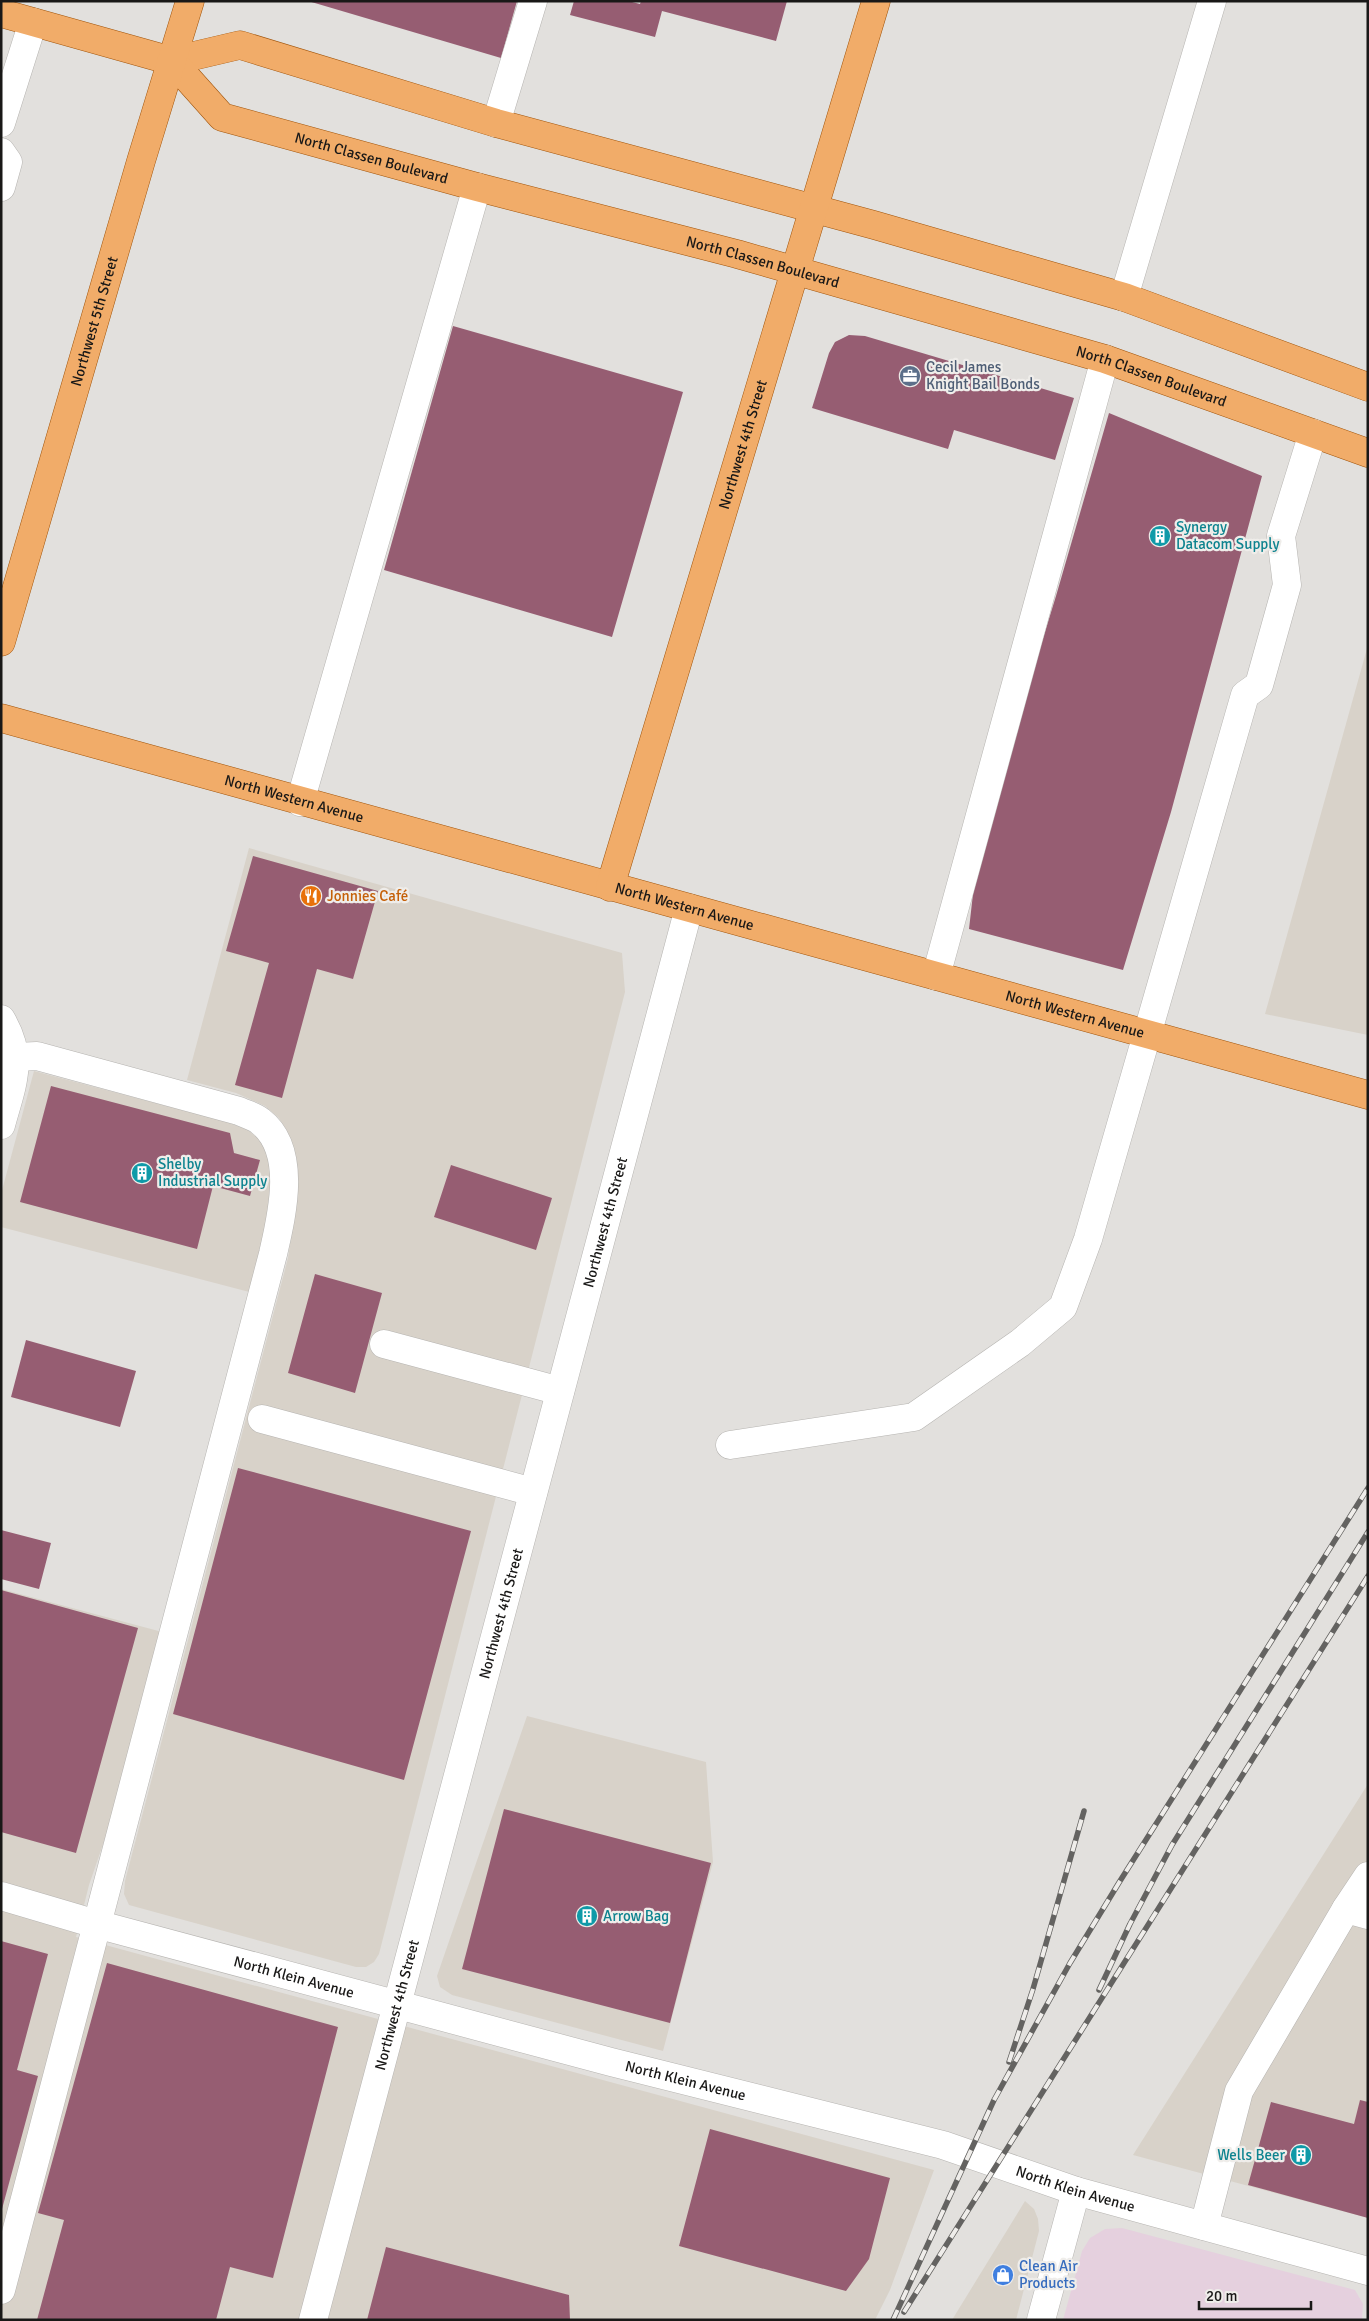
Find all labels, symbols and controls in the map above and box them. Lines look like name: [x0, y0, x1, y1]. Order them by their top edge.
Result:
street label: North Classen Boulevard: [293, 128, 450, 188]
street label: North Classen Boulevard: [684, 232, 842, 292]
street label: Northwest 5th Street: [67, 254, 122, 388]
street label: North Classen Boulevard: [1074, 342, 1229, 411]
place label: Cecil James Knight Bail Bonds: [926, 358, 1040, 393]
office icon: Cecil James Knight Bail Bonds: [898, 364, 922, 388]
street label: Northwest 4th Street: [715, 378, 771, 511]
place label: Synergy Datacom Supply: [1176, 518, 1280, 553]
building icon: Synergy Datacom Supply: [1148, 524, 1172, 548]
street label: North Western Avenue: [223, 771, 366, 827]
street label: North Western Avenue: [613, 879, 756, 934]
restaurant icon: Jonnies Café: [299, 884, 323, 908]
place label: Jonnies Café: [327, 887, 408, 905]
street label: North Western Avenue: [1003, 986, 1146, 1042]
place label: Shelby Industrial Supply: [158, 1155, 267, 1190]
street label: Northwest 4th Street: [579, 1155, 631, 1289]
building icon: Shelby Industrial Supply: [130, 1161, 154, 1185]
street label: Northwest 4th Street: [475, 1546, 527, 1681]
building icon: Arrow Bag: [575, 1904, 599, 1928]
place label: Arrow Bag: [603, 1907, 669, 1925]
street label: Northwest 4th Street: [371, 1938, 423, 2072]
street label: North Klein Avenue: [232, 1952, 356, 2002]
street label: North Klein Avenue: [623, 2057, 748, 2104]
building icon: Wells Beer: [1289, 2143, 1313, 2167]
place label: Wells Beer: [1217, 2146, 1285, 2164]
street label: North Klein Avenue: [1013, 2162, 1137, 2216]
place label: Clean Air Products: [1019, 2257, 1078, 2292]
shop icon: Clean Air Products: [991, 2263, 1015, 2287]
scale bar: [1199, 2278, 1312, 2310]
text: 20 m: [1206, 2287, 1237, 2305]

